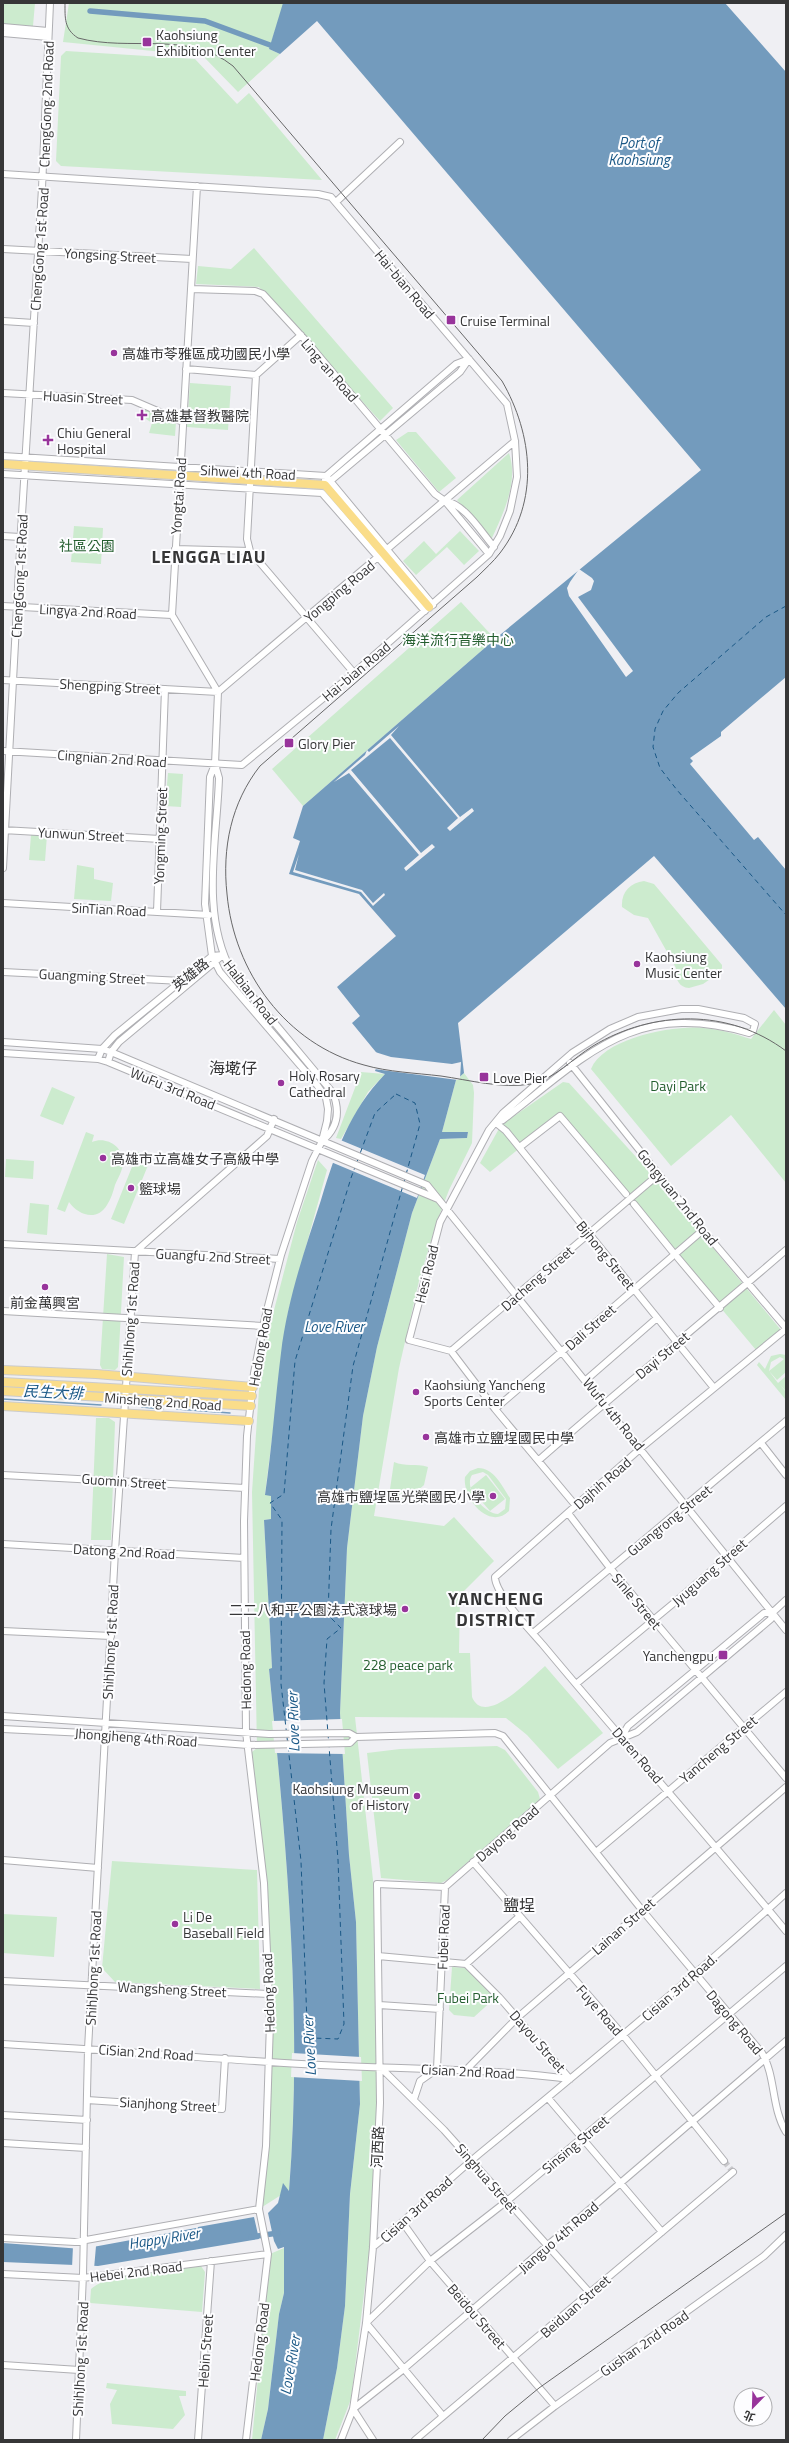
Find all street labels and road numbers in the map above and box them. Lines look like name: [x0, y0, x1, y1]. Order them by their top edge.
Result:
street label: ChengGong 2nd Road: [33, 40, 59, 168]
street label: ChengGong 1st Road: [24, 187, 54, 311]
street label: Yongsing Street: [63, 242, 157, 268]
street label: Hai-bian Road: [370, 245, 440, 323]
street label: Ling-an Road: [296, 334, 364, 406]
street label: Huasin Street: [42, 384, 124, 410]
street label: Yongtai Road: [165, 457, 191, 535]
street label: Sihwei 4th Road: [200, 459, 296, 485]
street label: ChengGong 1st Road: [5, 514, 33, 638]
street label: Yongping Road: [299, 555, 379, 627]
street label: Lingya 2nd Road: [39, 598, 137, 624]
street label: Hai-bian Road: [317, 636, 395, 706]
street label: Shengping Street: [59, 673, 161, 699]
street label: Cingnian 2nd Road: [57, 744, 167, 772]
street label: Yongming Street: [148, 787, 172, 885]
street label: Yunwun Street: [37, 821, 125, 847]
street label: SinTian Road: [71, 897, 147, 921]
street label: 英雄路: [167, 953, 213, 995]
street label: Haibian Road: [219, 955, 283, 1029]
street label: Guangming Street: [38, 963, 146, 989]
street label: WuFu 3rd Road: [127, 1061, 219, 1115]
street label: Gongyuan 2nd Road: [632, 1144, 724, 1250]
street label: Bijhong Street: [572, 1216, 641, 1294]
street label: Dacheng Street: [496, 1240, 578, 1316]
street label: Guangfu 2nd Street: [155, 1243, 271, 1269]
street label: Hesi Road: [409, 1243, 443, 1305]
street label: ShihJhong 1st Road: [116, 1261, 144, 1377]
street label: Dali Street: [560, 1299, 620, 1355]
street label: Hedong Road: [243, 1306, 277, 1388]
street label: Dayi Street: [630, 1326, 694, 1384]
street label: Wufu 4th Road: [578, 1373, 650, 1455]
street label: Minsheng 2nd Road: [104, 1386, 222, 1416]
street label: Dajhih Road: [568, 1452, 636, 1514]
street label: Guomin Street: [81, 1468, 167, 1494]
street label: Guangrong Street: [622, 1479, 716, 1561]
street label: Jyuguang Street: [667, 1533, 751, 1611]
street label: Datong 2nd Road: [72, 1538, 176, 1564]
street label: Sinle Street: [607, 1568, 667, 1634]
street label: ShihJhong 1st Road: [97, 1584, 123, 1700]
street label: Hedong Road: [234, 1630, 256, 1710]
street label: Yancheng Street: [675, 1710, 761, 1788]
street label: Jhongjheng 4th Road: [74, 1722, 198, 1752]
street label: Daren Road: [608, 1722, 668, 1788]
street label: Dayong Road: [471, 1799, 543, 1867]
street label: Lainan Street: [587, 1892, 659, 1960]
street label: Fubei Road: [431, 1904, 455, 1970]
street label: ShihJhong 1st Road: [80, 1910, 106, 2026]
street label: Cisian 3rd Road.: [637, 1948, 721, 2026]
street label: Hedong Road: [256, 1953, 280, 2033]
street label: Wangsheng Street: [117, 1976, 227, 2002]
street label: Fuye Road: [572, 1980, 628, 2040]
street label: Dagong Road: [702, 1985, 768, 2059]
street label: Dayou Street: [505, 2005, 571, 2077]
street label: CiSian 2nd Road: [98, 2038, 194, 2066]
street label: Cisian 2nd Road: [420, 2058, 516, 2084]
street label: Sianjhong Street: [119, 2091, 217, 2117]
street label: Sinsing Street: [537, 2110, 613, 2178]
street label: 河西路: [365, 2125, 389, 2169]
street label: Singhua Street: [451, 2138, 523, 2218]
street label: Cisian 3rd Road: [375, 2171, 457, 2247]
street label: Jianguo 4th Road: [513, 2196, 603, 2278]
street label: Hebei 2nd Road: [88, 2255, 184, 2287]
street label: Beiduan Street: [535, 2269, 615, 2343]
street label: Beidou Street: [443, 2279, 511, 2353]
street label: ShihJhong 1st Road: [67, 2301, 93, 2417]
street label: Hedong Road: [244, 2301, 274, 2383]
street label: Gushan 2nd Road: [595, 2305, 693, 2381]
street label: Hebin Street: [192, 2313, 218, 2388]

